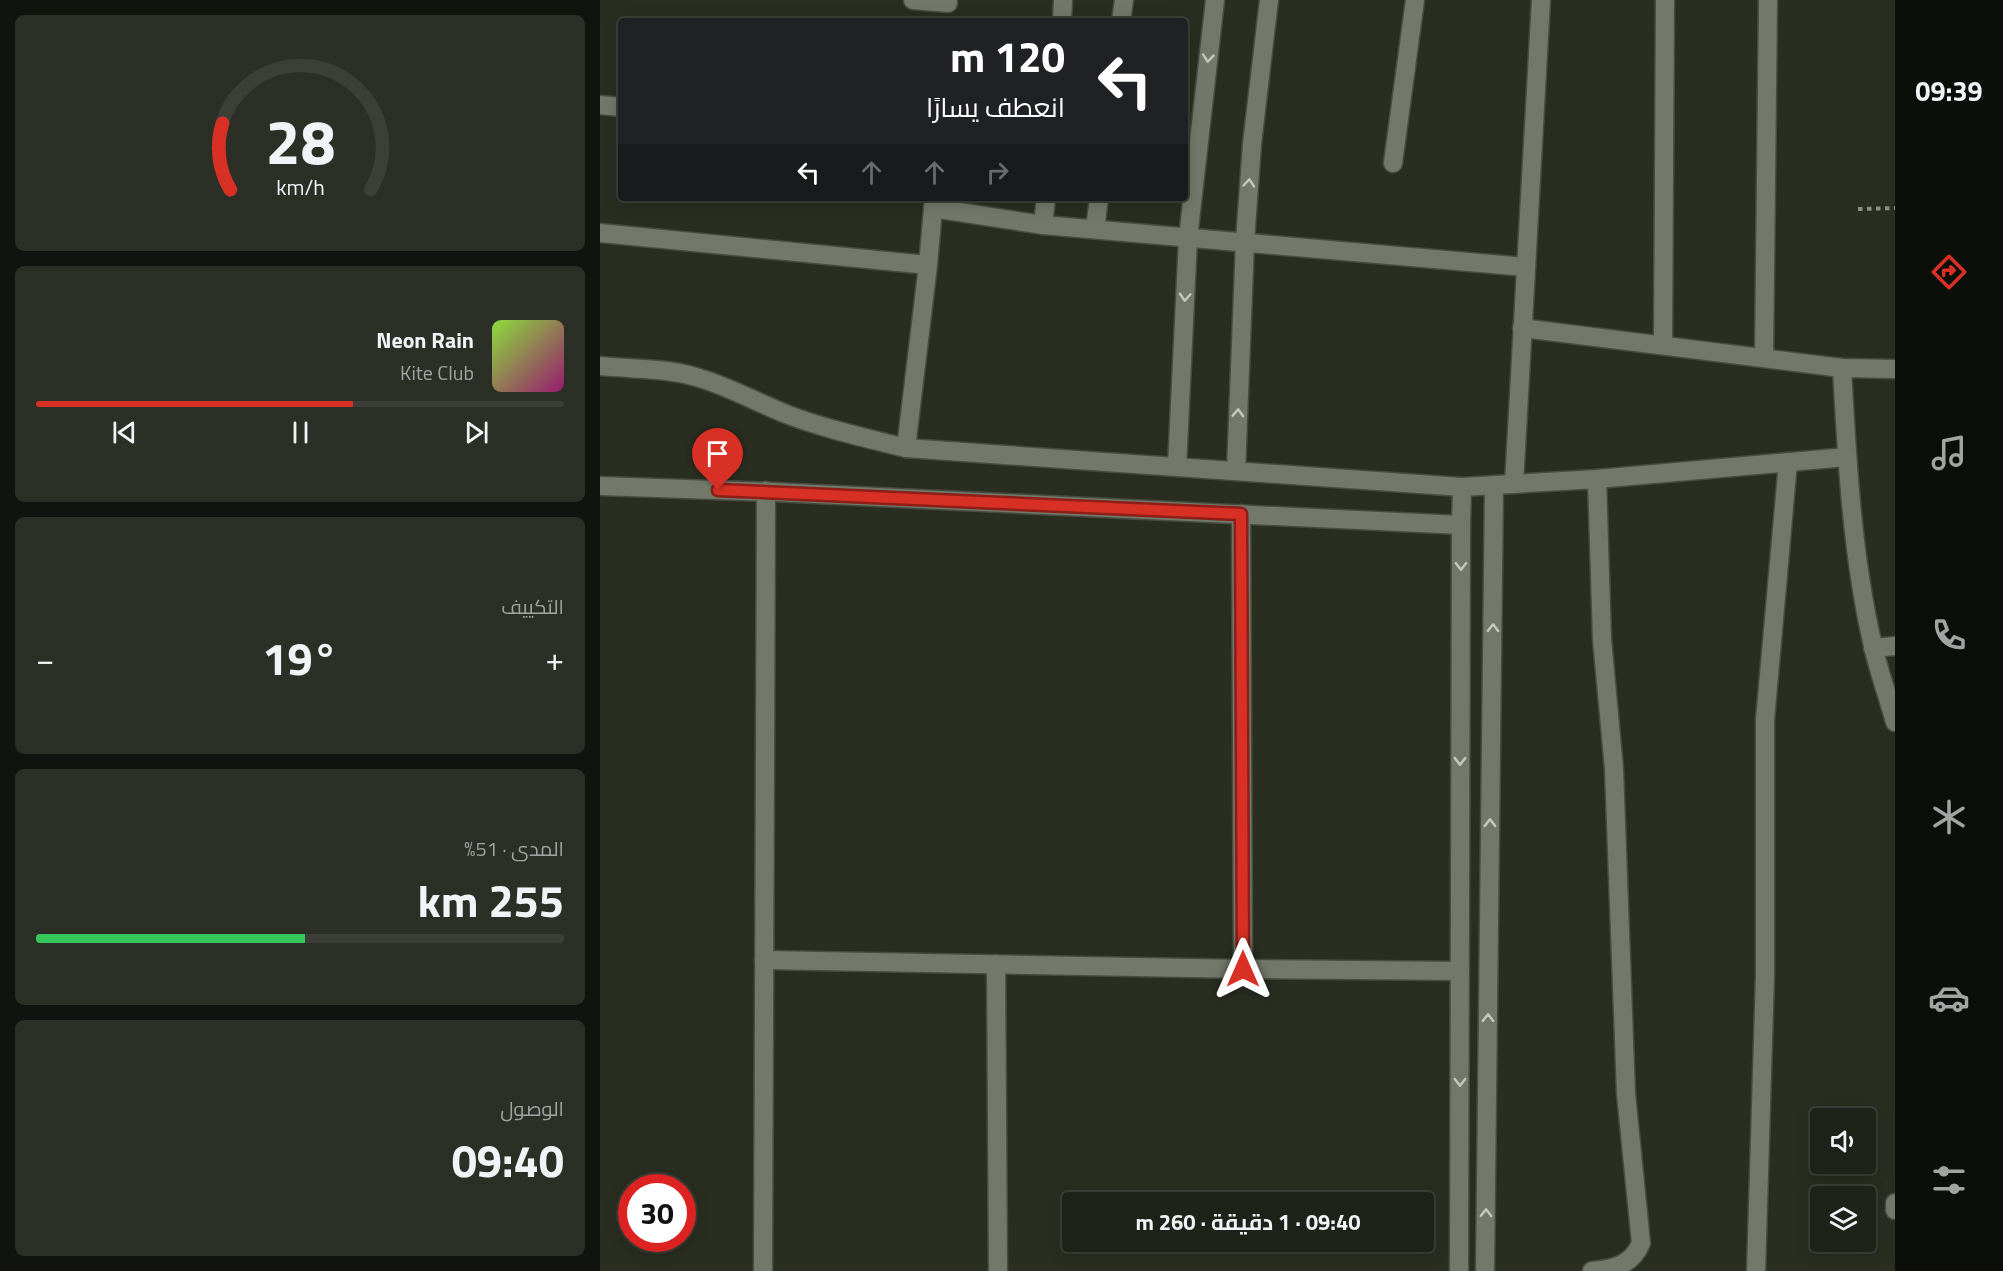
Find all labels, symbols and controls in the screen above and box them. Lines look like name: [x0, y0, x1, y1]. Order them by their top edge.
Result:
text: 120 m: [950, 24, 1065, 88]
icon: left: [1086, 42, 1164, 120]
one-way arrow: [1203, 54, 1215, 63]
text: 09:39: [1915, 70, 1983, 111]
text: انعطف يسارًا: [926, 86, 1065, 127]
text: 28: [265, 93, 335, 188]
icon: left: [792, 156, 825, 189]
icon: ahead: [855, 156, 888, 189]
icon: ahead: [918, 156, 951, 189]
icon: right: [981, 156, 1014, 189]
text: km/h: [276, 171, 324, 203]
one-way arrow: [1242, 179, 1255, 188]
icon: directions: [1928, 251, 1970, 293]
one-way arrow: [1179, 292, 1192, 301]
text: Neon Rain: [376, 323, 474, 357]
text: Kite Club: [400, 357, 474, 388]
one-way arrow: [1232, 408, 1245, 417]
icon: previous: [108, 416, 141, 449]
icon: pause: [284, 416, 317, 449]
icon: next: [460, 416, 493, 449]
pin: [692, 428, 743, 490]
icon: music: [1928, 432, 1970, 474]
icon: arrive: [701, 437, 734, 470]
one-way arrow: [1455, 562, 1467, 571]
text: التكييف: [501, 591, 564, 622]
icon: phone: [1928, 614, 1970, 656]
one-way arrow: [1487, 623, 1499, 632]
text: 19°: [262, 624, 338, 692]
text: −: [36, 634, 54, 684]
text: +: [546, 634, 564, 684]
one-way arrow: [1454, 757, 1466, 766]
icon: climate: [1928, 796, 1970, 838]
one-way arrow: [1484, 818, 1496, 827]
text: المدى · 51%: [464, 833, 564, 864]
text: 255 km: [418, 866, 564, 934]
position arrow: [1211, 937, 1275, 1001]
icon: car: [1928, 977, 1970, 1019]
one-way arrow: [1482, 1013, 1494, 1022]
one-way arrow: [1454, 1078, 1466, 1087]
text: الوصول: [500, 1093, 564, 1124]
map controls: [1810, 1108, 1876, 1252]
button: sound: [1810, 1108, 1876, 1174]
text: 09:40: [452, 1126, 564, 1194]
icon: filters: [1928, 1159, 1970, 1201]
speed limit sign: 30: [618, 1174, 696, 1252]
button: layers: [1810, 1186, 1876, 1252]
text: 09:40 · 1 دقيقة · 260 m: [1135, 1205, 1361, 1239]
one-way arrow: [1479, 1208, 1492, 1217]

